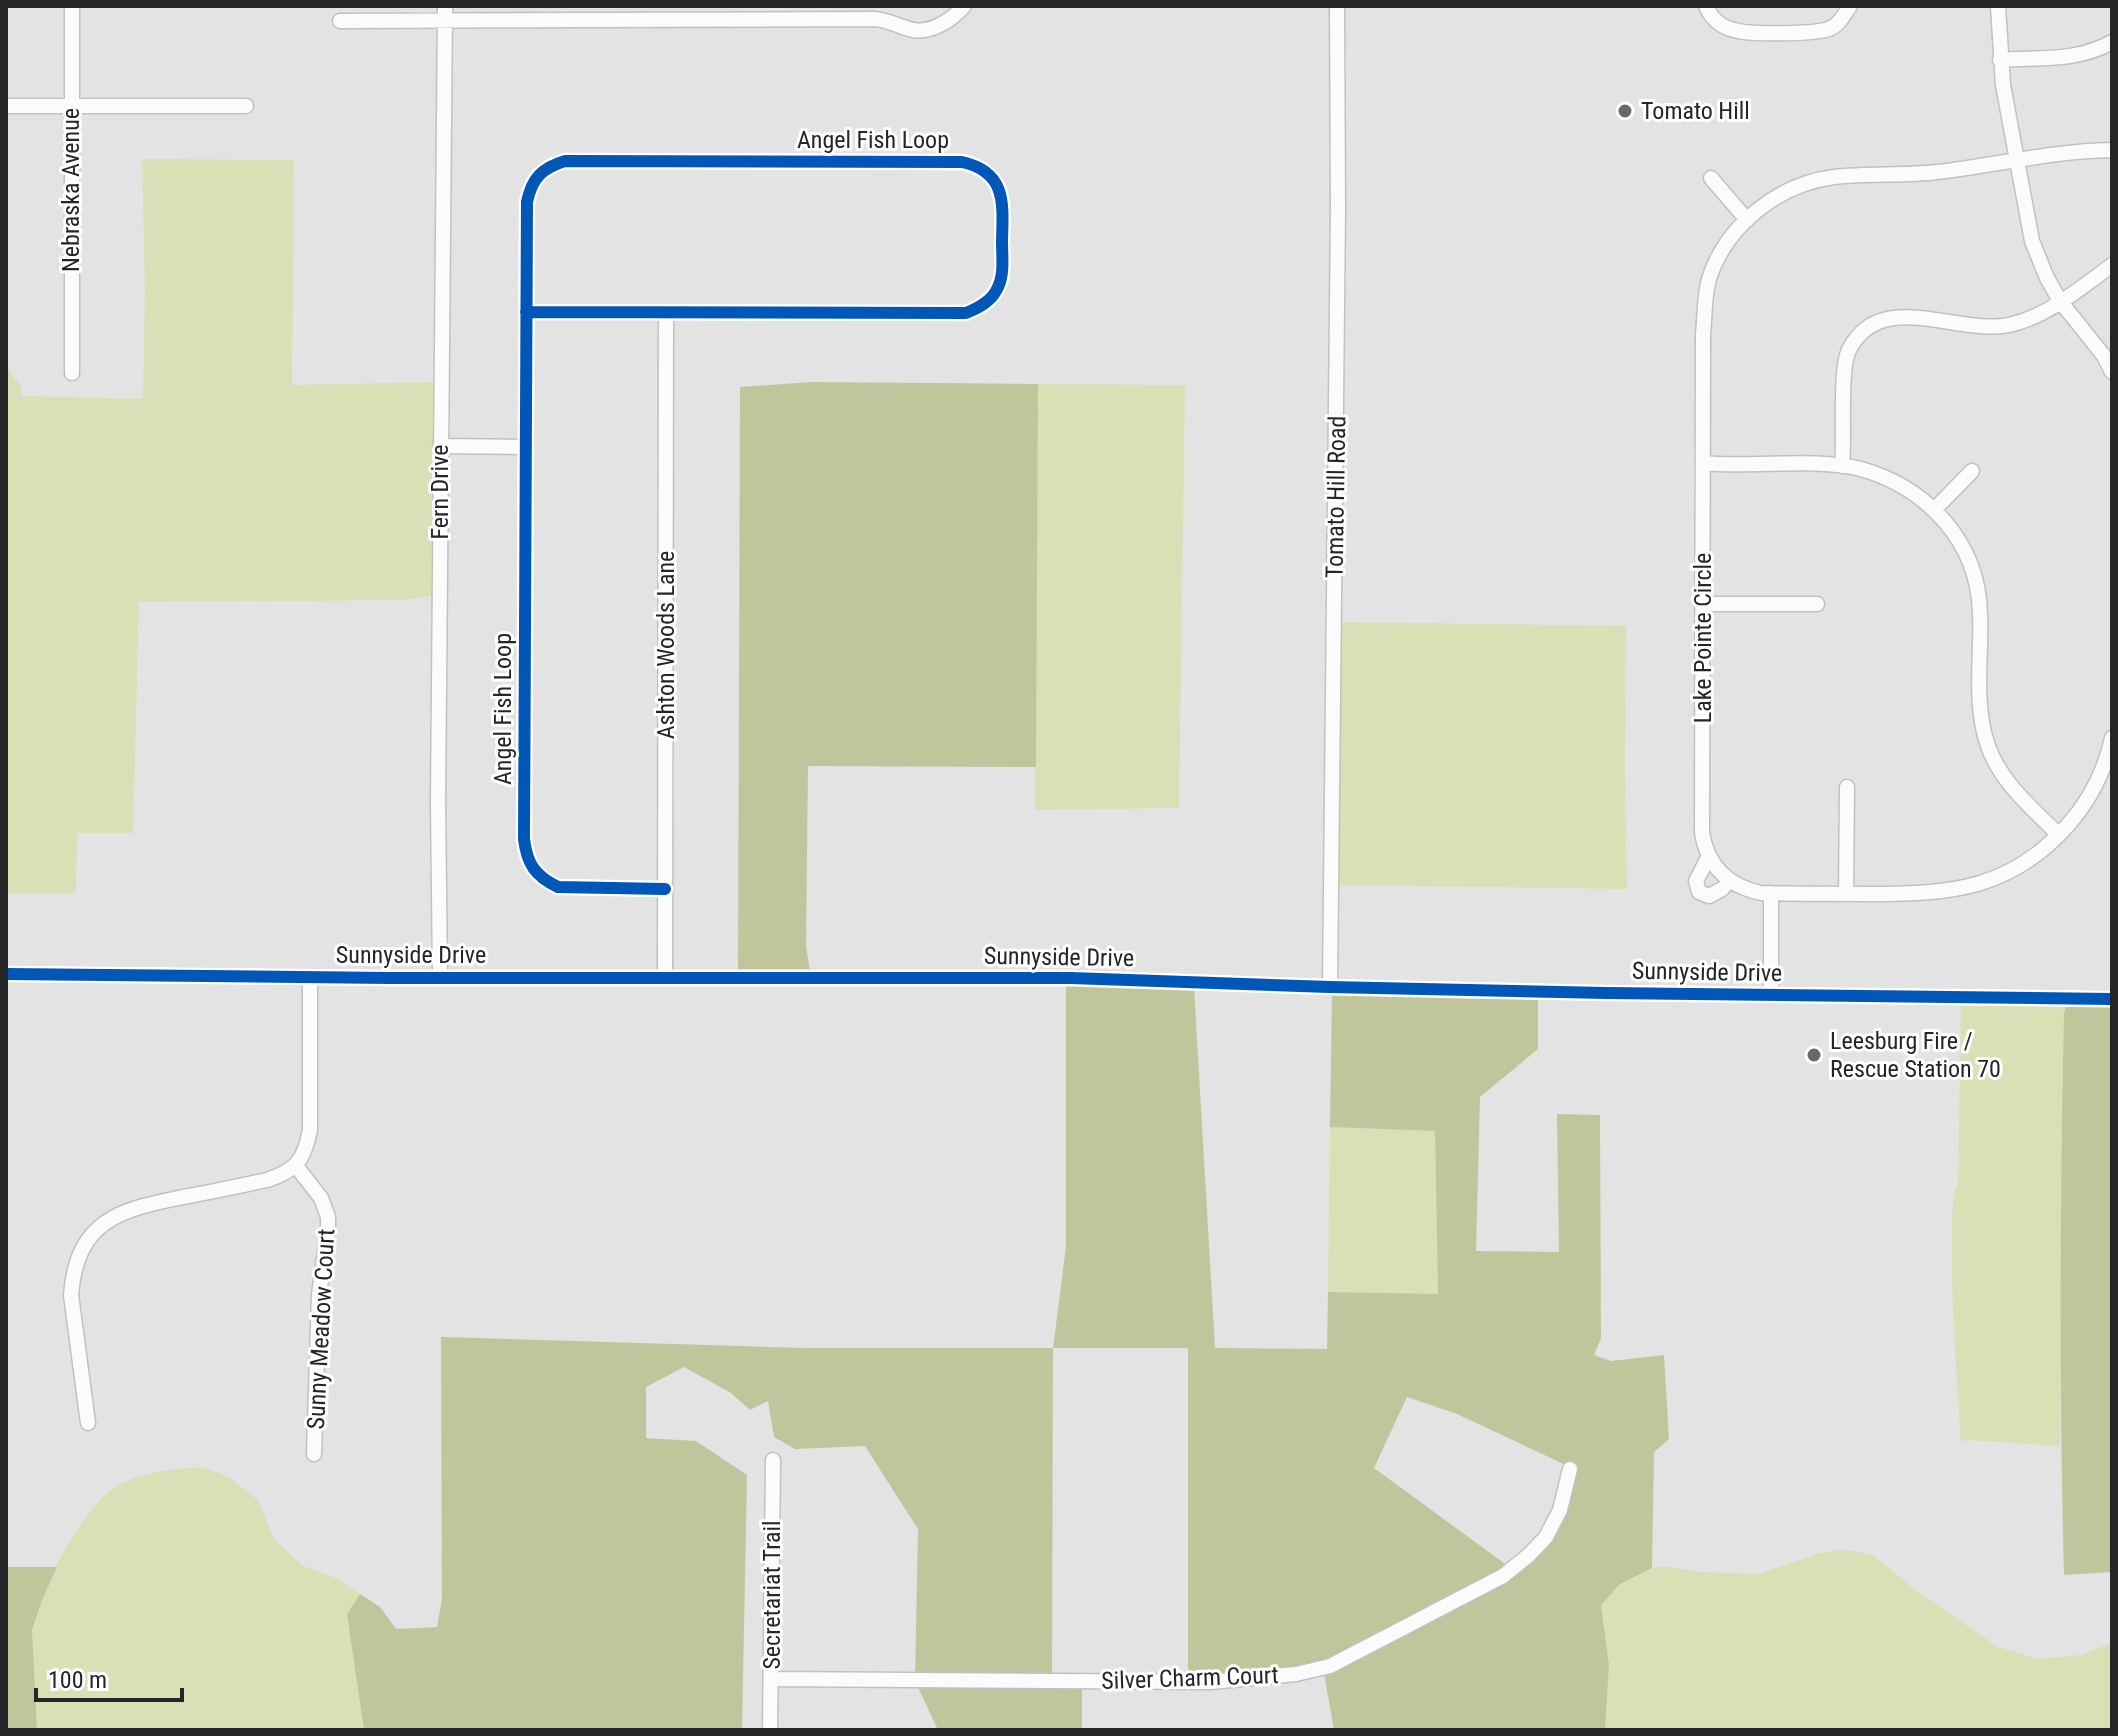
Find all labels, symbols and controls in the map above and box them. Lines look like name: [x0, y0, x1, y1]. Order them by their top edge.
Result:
place label: Tomato Hill: [1641, 97, 1750, 125]
marker: Tomato Hill: [1616, 102, 1634, 120]
street label: Nebraska Avenue: [57, 108, 85, 272]
street label: Angel Fish Loop: [797, 126, 949, 154]
street label: Tomato Hill Road: [1321, 416, 1351, 578]
street label: Fern Drive: [426, 445, 454, 539]
street label: Ashton Woods Lane: [652, 551, 680, 739]
street label: Lake Pointe Circle: [1689, 553, 1717, 723]
street label: Angel Fish Loop: [489, 633, 517, 785]
street label: Sunnyside Drive: [336, 941, 486, 969]
street label: Sunnyside Drive: [984, 942, 1134, 972]
street label: Sunnyside Drive: [1632, 957, 1782, 987]
place label: Leesburg Fire / Rescue Station 70: [1830, 1027, 2001, 1083]
marker: Leesburg Fire / Rescue Station 70: [1805, 1046, 1823, 1064]
street label: Sunny Meadow Court: [302, 1228, 340, 1430]
street label: Secretariat Trail: [758, 1520, 786, 1670]
scale bar: [36, 1652, 182, 1702]
street label: Silver Charm Court: [1101, 1661, 1279, 1695]
text: 100 m: [48, 1666, 107, 1694]

